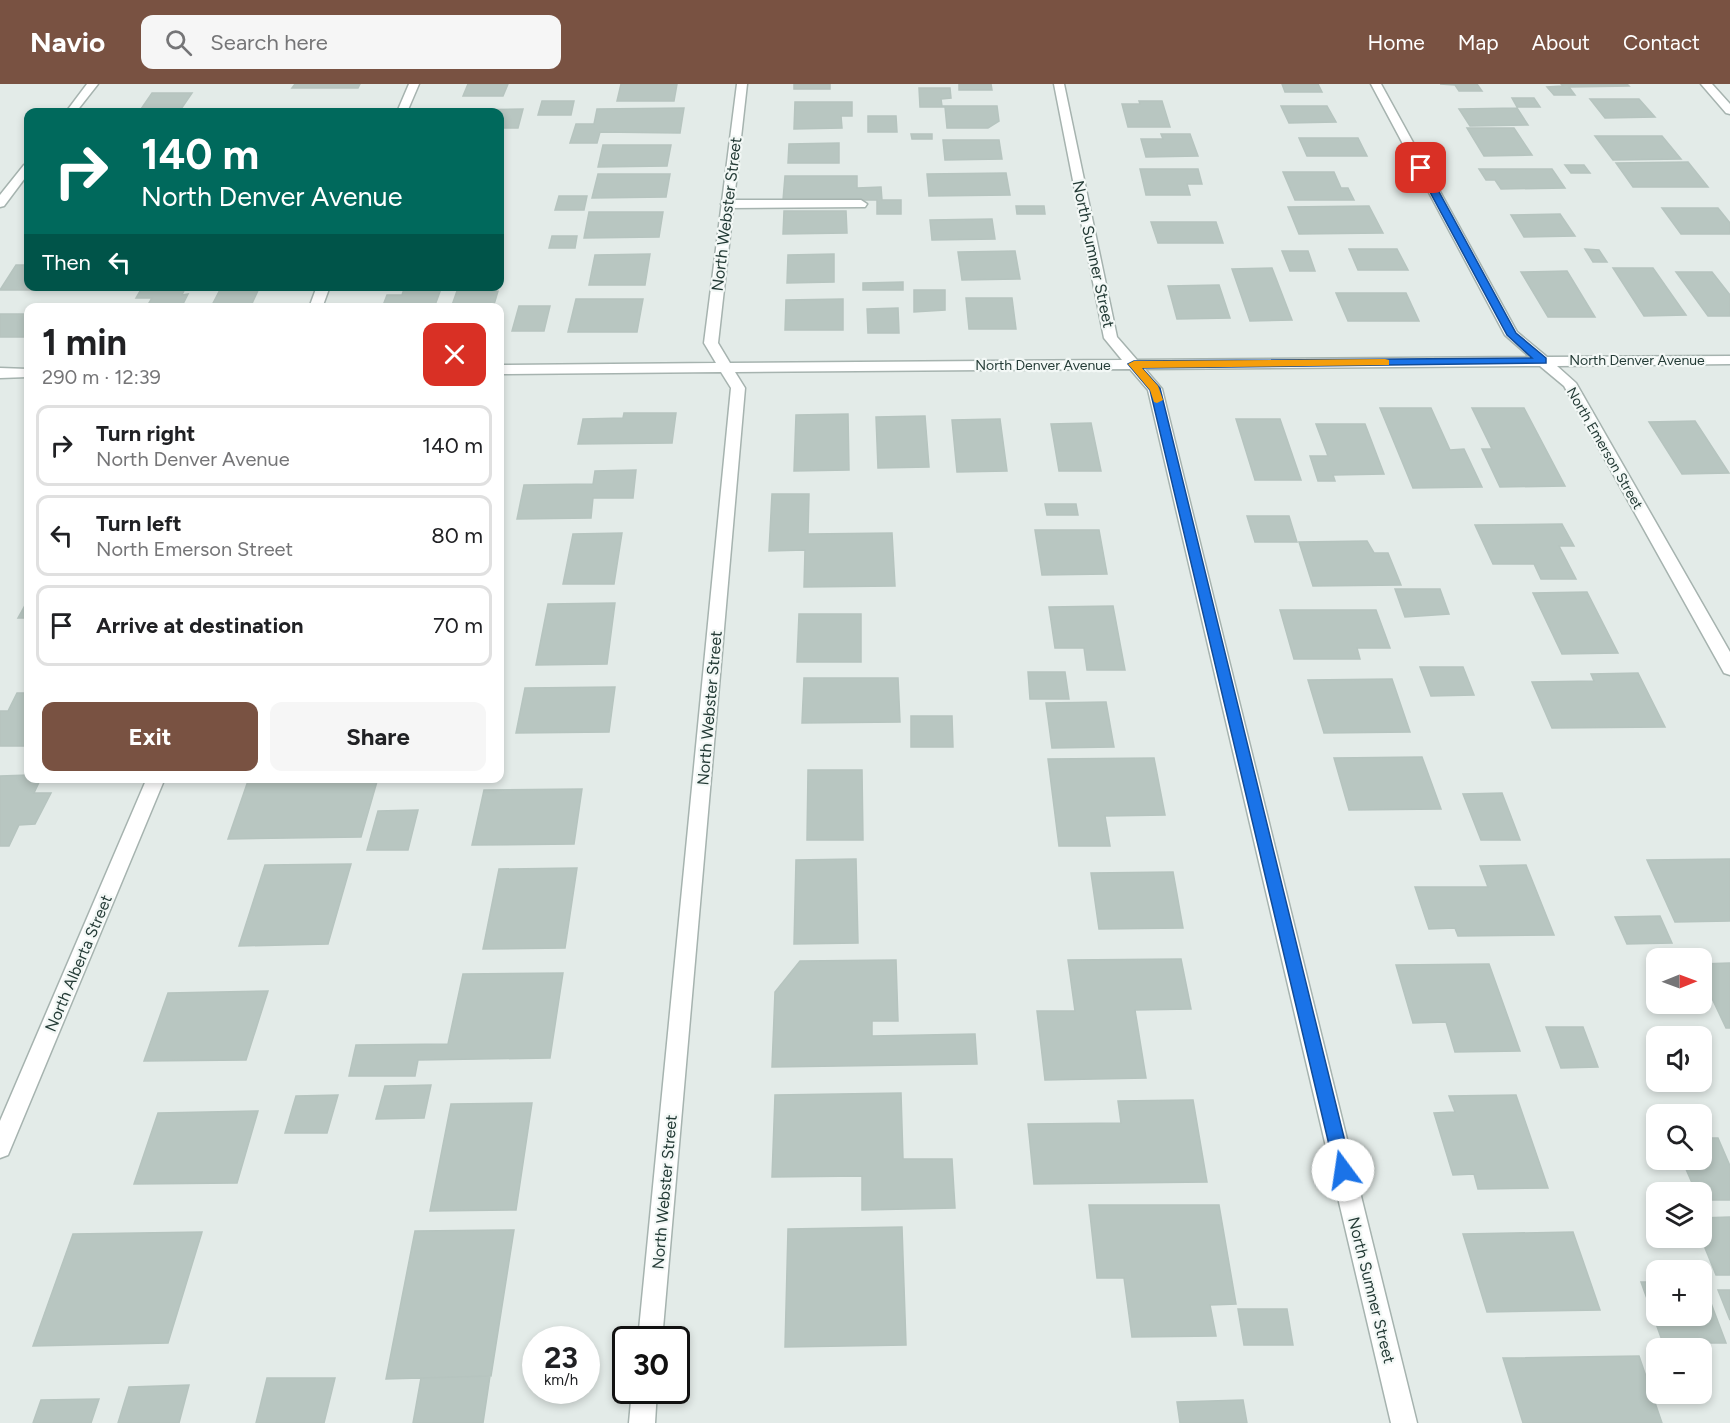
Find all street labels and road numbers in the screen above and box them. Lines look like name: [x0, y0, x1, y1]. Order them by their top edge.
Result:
street label: North Webster Street: [708, 136, 745, 292]
street label: North Sumner Street: [1069, 179, 1118, 330]
street label: North Denver Avenue: [1569, 352, 1705, 369]
street label: North Denver Avenue: [975, 357, 1111, 374]
street label: North Emerson Street: [1563, 384, 1646, 512]
street label: North Webster Street: [693, 630, 726, 786]
street label: North Alberta Street: [41, 892, 116, 1034]
street label: North Webster Street: [648, 1114, 681, 1270]
street label: North Sumner Street: [1344, 1215, 1399, 1365]

